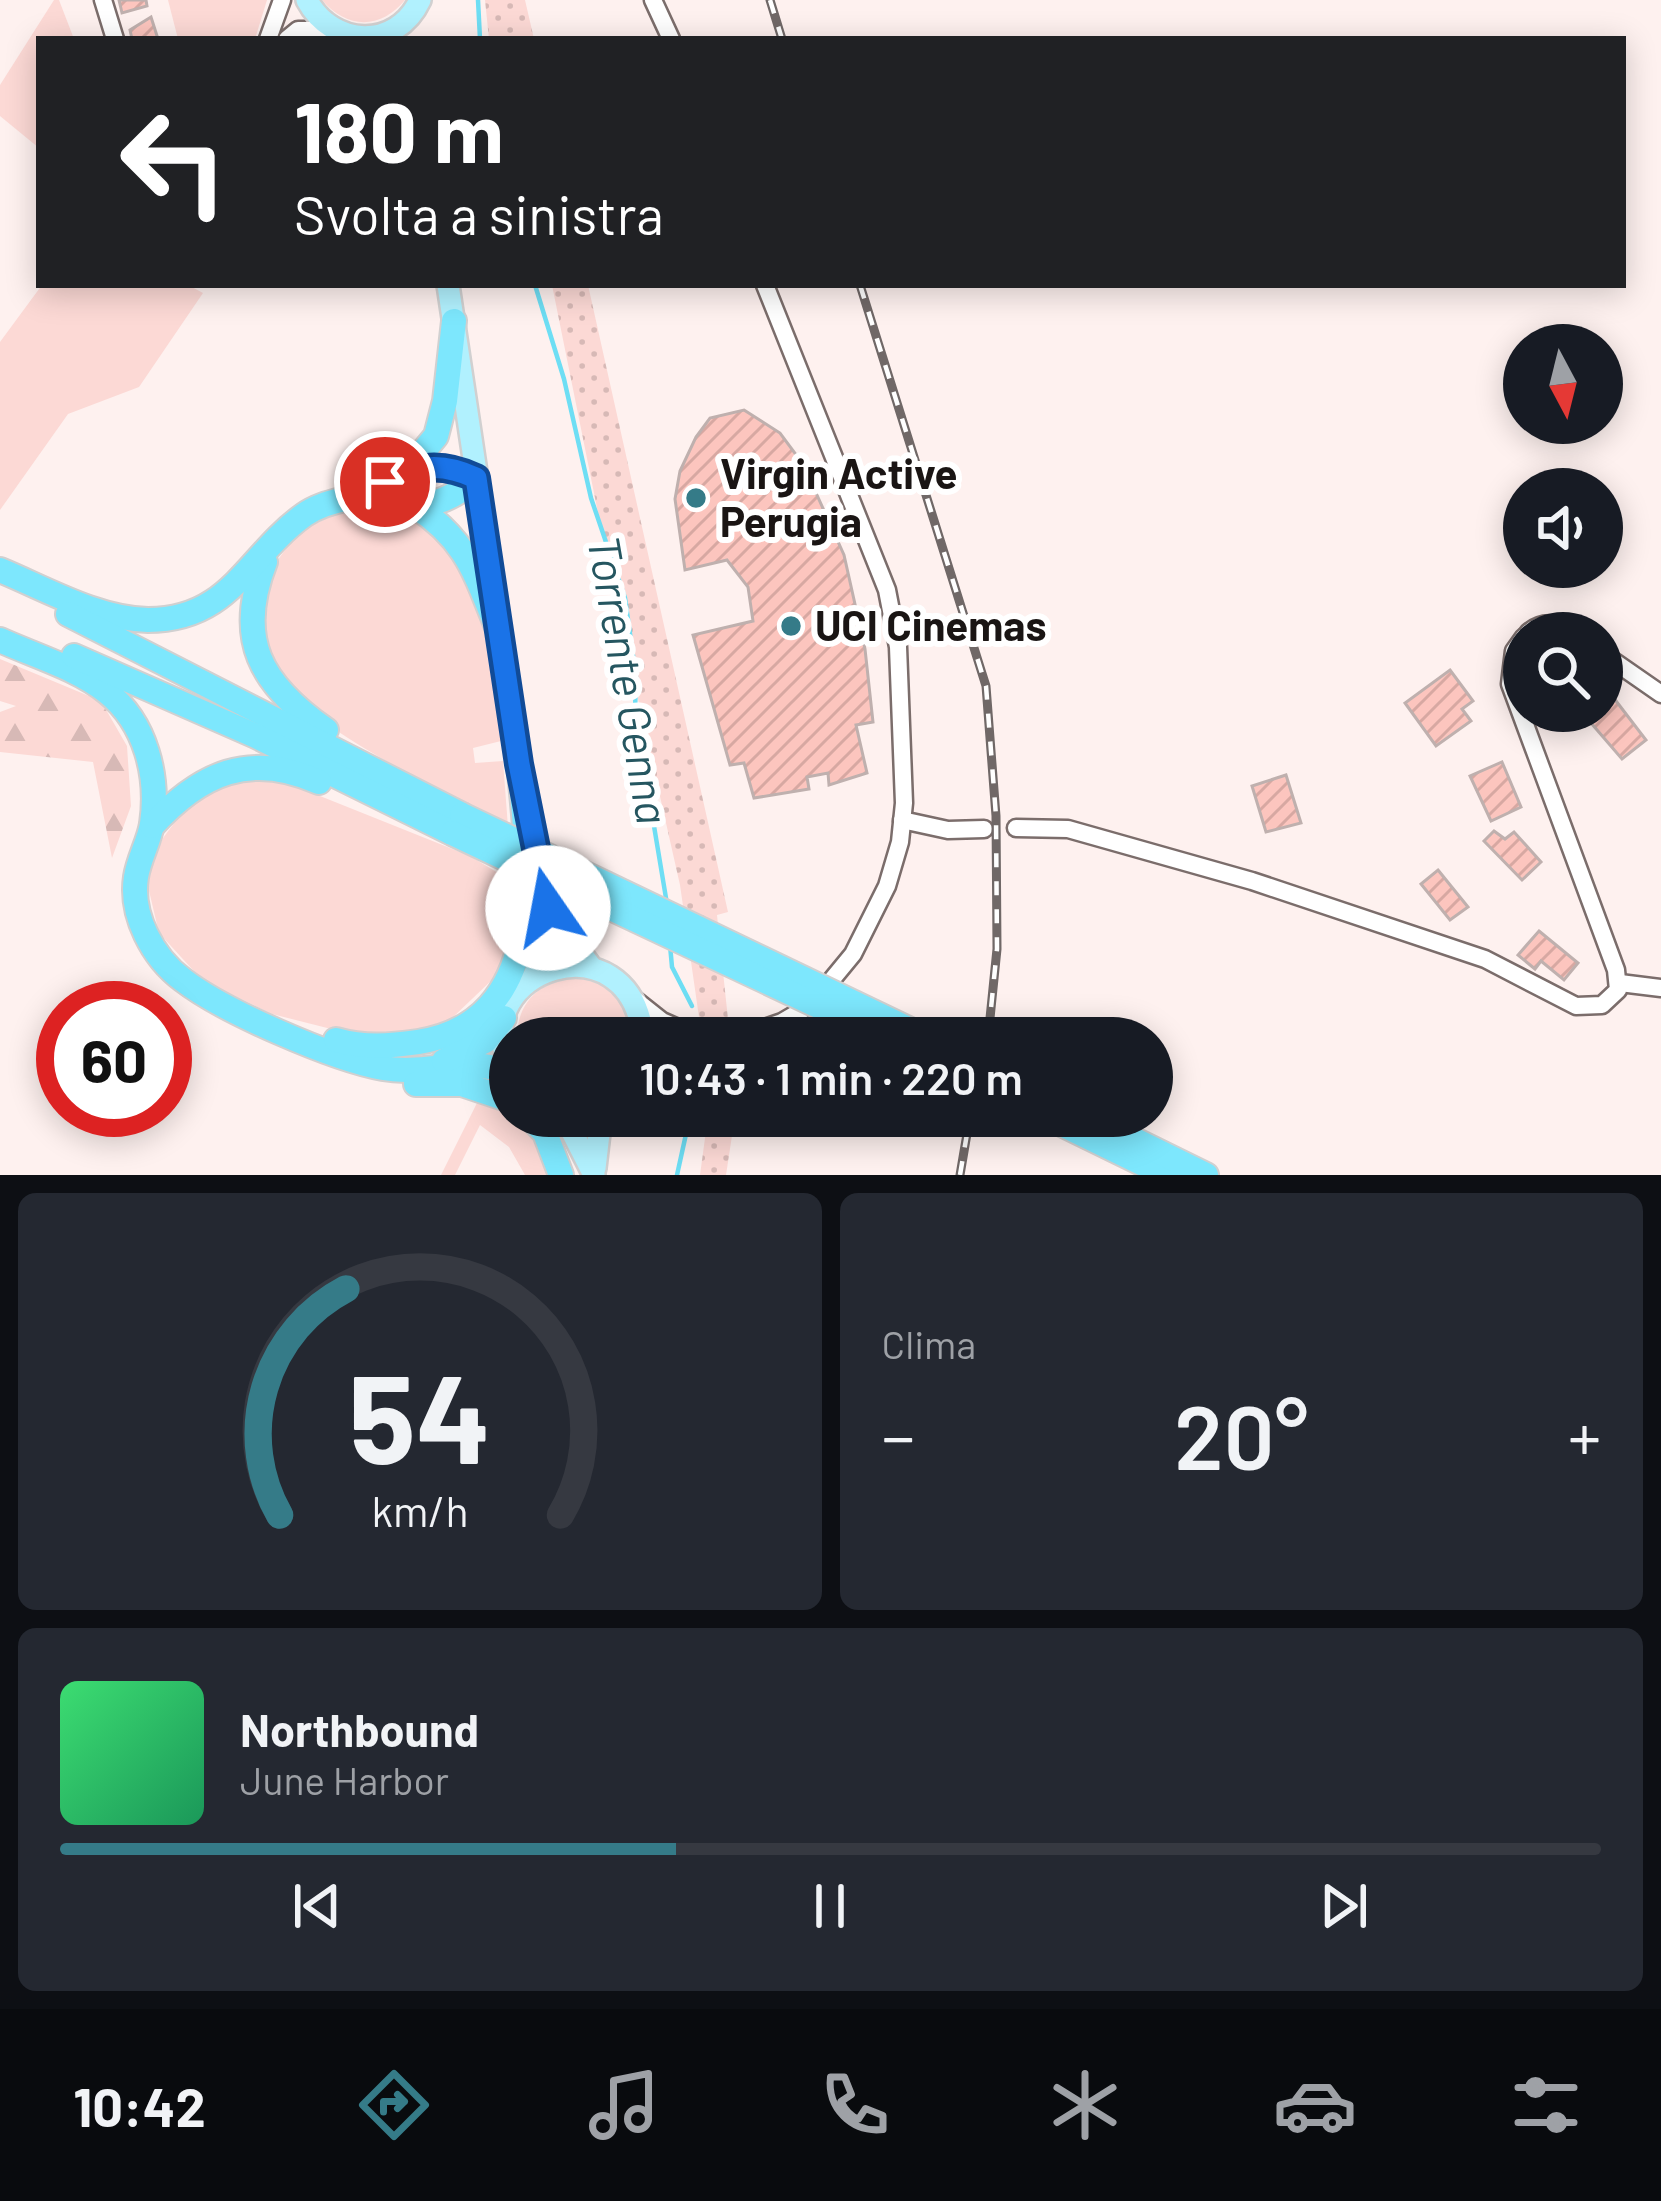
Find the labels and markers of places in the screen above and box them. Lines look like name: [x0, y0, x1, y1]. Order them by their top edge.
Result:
pin: [334, 431, 436, 533]
place label: Virgin Active Perugia: [720, 447, 957, 546]
marker: Virgin Active Perugia: [683, 485, 709, 511]
place label: UCI Cinemas: [815, 599, 1047, 649]
marker: UCI Cinemas: [778, 613, 804, 639]

